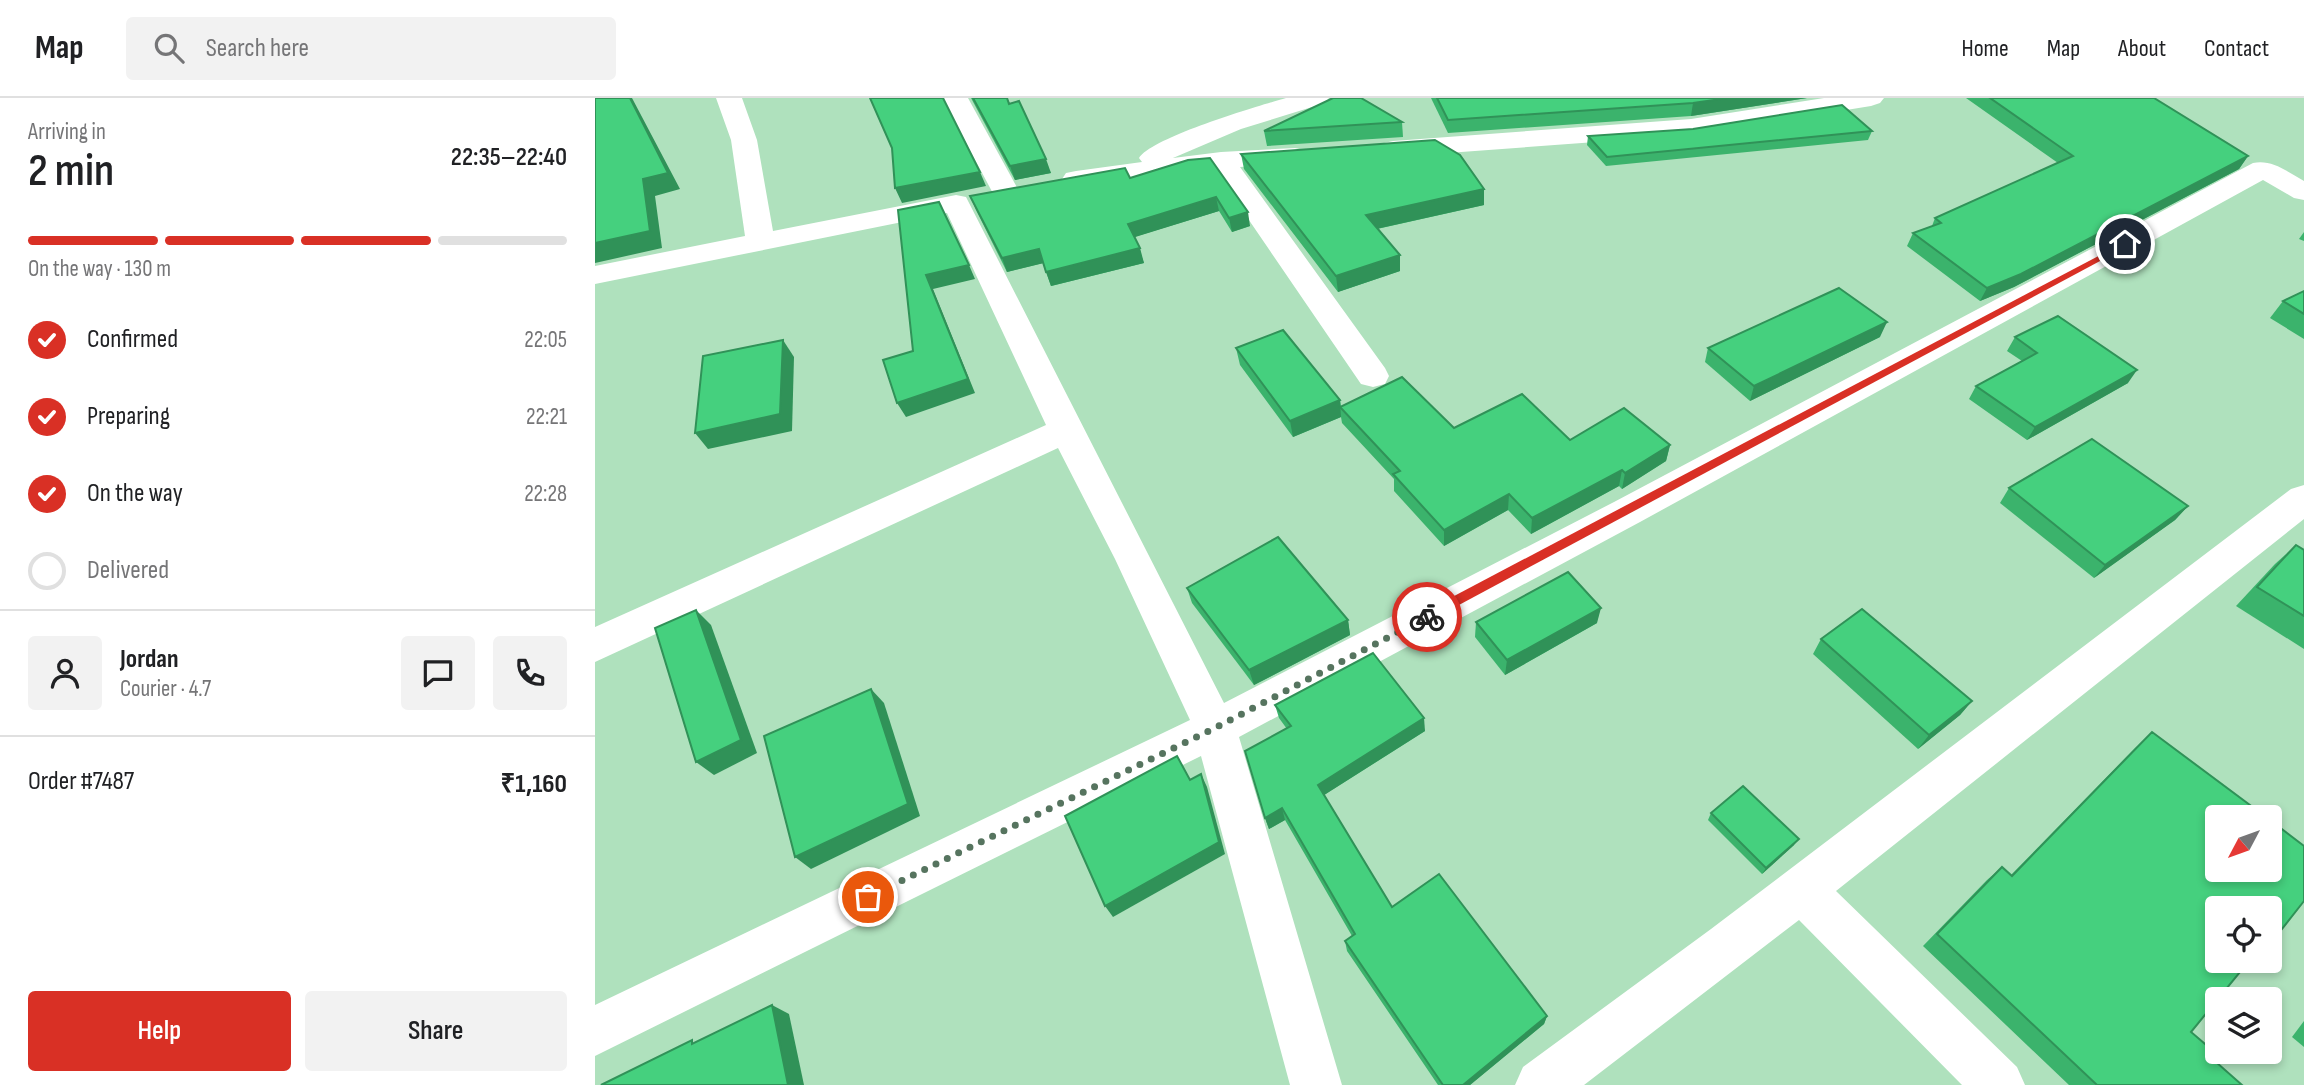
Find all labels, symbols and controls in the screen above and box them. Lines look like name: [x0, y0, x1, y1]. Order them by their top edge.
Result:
search box: [126, 17, 616, 80]
text: Map: [35, 28, 84, 68]
icon: search: [150, 29, 188, 67]
text: Search here: [206, 33, 309, 64]
text: Home: [1961, 34, 2009, 63]
text: Map: [2047, 34, 2080, 63]
text: About: [2118, 34, 2166, 63]
text: Contact: [2204, 34, 2269, 63]
text: Arriving in: [28, 118, 106, 146]
text: 22:35–22:40: [451, 142, 567, 173]
text: 2 min: [28, 144, 114, 199]
pin: [2095, 214, 2155, 274]
icon: home: [2106, 225, 2144, 263]
text: On the way · 130 m: [28, 255, 171, 283]
icon: check: [28, 321, 66, 359]
text: Confirmed: [87, 324, 178, 355]
text: 22:05: [524, 326, 567, 354]
icon: check: [28, 398, 66, 436]
text: Preparing: [87, 401, 170, 432]
text: 22:21: [526, 403, 567, 431]
icon: check: [28, 475, 66, 513]
text: On the way: [87, 478, 183, 509]
text: 22:28: [524, 480, 567, 508]
text: Delivered: [87, 555, 169, 586]
courier: [1392, 582, 1462, 652]
icon: bike: [1408, 598, 1446, 636]
button: person: [28, 636, 102, 710]
button: chat: [401, 636, 475, 710]
button: phone: [493, 636, 567, 710]
text: Jordan: [120, 644, 178, 675]
text: Courier · 4.7: [120, 675, 211, 703]
text: Order #7487: [28, 766, 134, 797]
text: ₹1,160: [500, 769, 567, 800]
north arrow: [2205, 805, 2282, 882]
map controls: [2205, 805, 2282, 1064]
pin: [838, 867, 898, 927]
icon: bag: [849, 878, 887, 916]
button: locate: [2205, 896, 2282, 973]
button: layers: [2205, 987, 2282, 1064]
button: Help: [28, 991, 291, 1071]
button: Share: [305, 991, 567, 1071]

